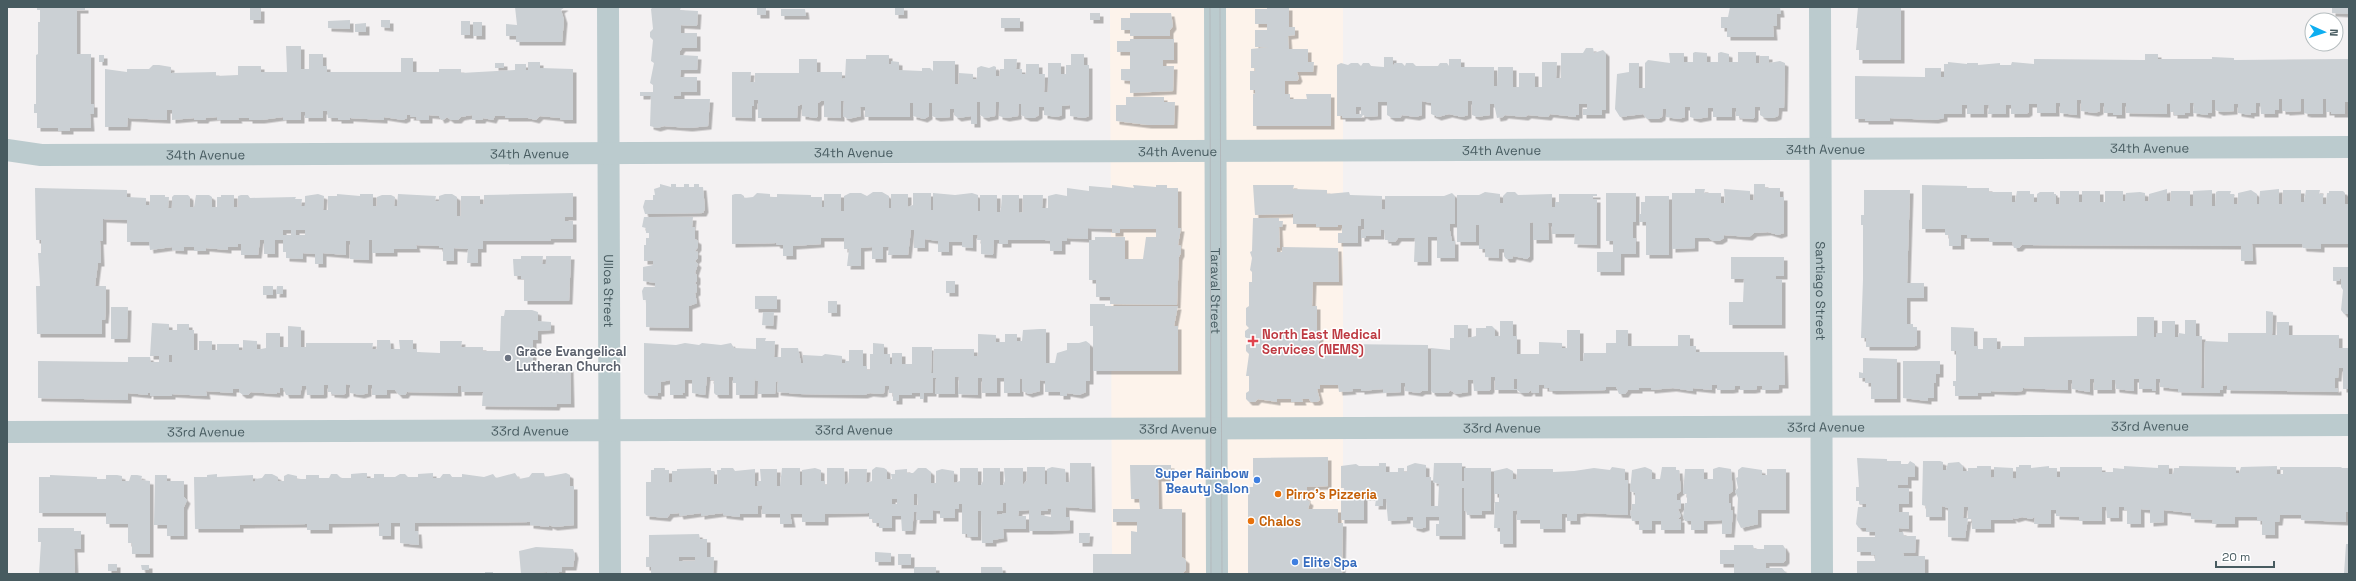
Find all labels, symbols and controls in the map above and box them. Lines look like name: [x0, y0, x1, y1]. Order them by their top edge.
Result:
north arrow: [2304, 12, 2344, 52]
text: N: [2327, 28, 2341, 37]
street label: 34th Avenue: [2110, 140, 2189, 157]
street label: 34th Avenue: [1786, 141, 1865, 158]
street label: 34th Avenue: [1462, 142, 1541, 159]
street label: 34th Avenue: [1138, 143, 1217, 160]
street label: 34th Avenue: [814, 144, 893, 161]
street label: 34th Avenue: [490, 145, 569, 162]
street label: 34th Avenue: [166, 146, 245, 164]
street label: Santiago Street: [1812, 241, 1829, 341]
street label: Taraval Street: [1207, 248, 1224, 334]
street label: Ulloa Street: [600, 254, 617, 328]
place label: North East Medical Services (NEMS): [1262, 326, 1381, 358]
marker: North East Medical Services (NEMS): [1247, 335, 1259, 347]
place label: Grace Evangelical Lutheran Church: [516, 343, 626, 375]
marker: Grace Evangelical Lutheran Church: [503, 353, 513, 363]
street label: 33rd Avenue: [2111, 417, 2189, 435]
street label: 33rd Avenue: [1787, 418, 1865, 436]
street label: 33rd Avenue: [1463, 419, 1541, 437]
street label: 33rd Avenue: [1139, 420, 1217, 438]
street label: 33rd Avenue: [815, 421, 893, 439]
street label: 33rd Avenue: [491, 422, 569, 440]
street label: 33rd Avenue: [167, 423, 245, 441]
place label: Super Rainbow Beauty Salon: [1155, 465, 1249, 497]
marker: Super Rainbow Beauty Salon: [1252, 475, 1262, 485]
place label: Pirro's Pizzeria: [1286, 486, 1378, 503]
marker: Pirro's Pizzeria: [1273, 489, 1283, 499]
place label: Chalos: [1259, 513, 1301, 530]
marker: Chalos: [1246, 516, 1256, 526]
scale bar: [2216, 543, 2274, 569]
text: 20 m: [2222, 549, 2250, 565]
place label: Elite Spa: [1303, 554, 1358, 571]
marker: Elite Spa: [1290, 557, 1300, 567]

